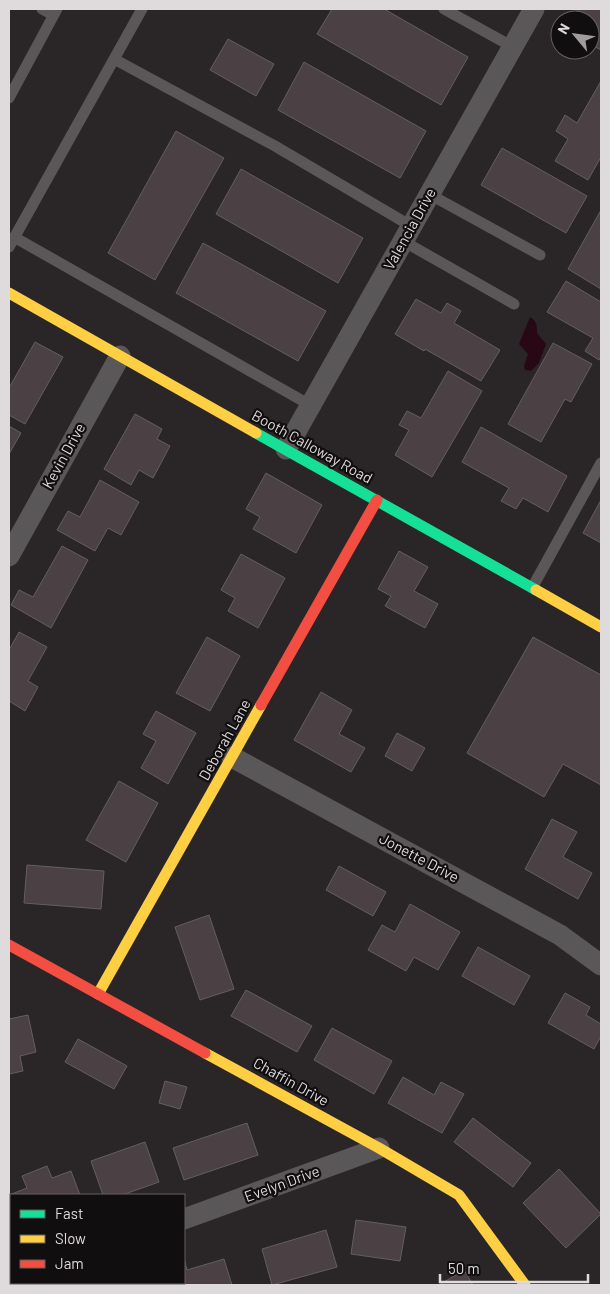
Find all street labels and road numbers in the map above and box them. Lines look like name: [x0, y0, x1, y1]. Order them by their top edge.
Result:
street label: Valencia Drive: [379, 184, 439, 273]
street label: Booth Calloway Road: [249, 406, 376, 487]
street label: Kevin Drive: [38, 420, 88, 491]
street label: Deborah Lane: [194, 696, 254, 783]
street label: Jonette Drive: [376, 829, 462, 886]
street label: Chaffin Drive: [251, 1053, 332, 1109]
street label: Evelyn Drive: [242, 1161, 322, 1205]

